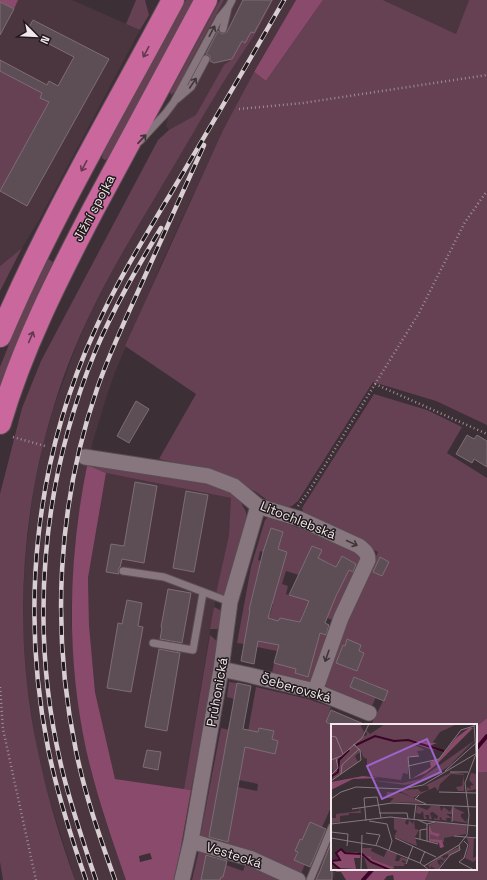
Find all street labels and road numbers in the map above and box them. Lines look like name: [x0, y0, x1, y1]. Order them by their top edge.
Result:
street label: Jižní spojka: [69, 171, 119, 244]
street label: Litochlebská: [258, 497, 339, 543]
street label: Průhonická: [203, 656, 232, 728]
street label: Šeberovská: [259, 670, 334, 706]
street label: Vestecká: [204, 838, 264, 872]

